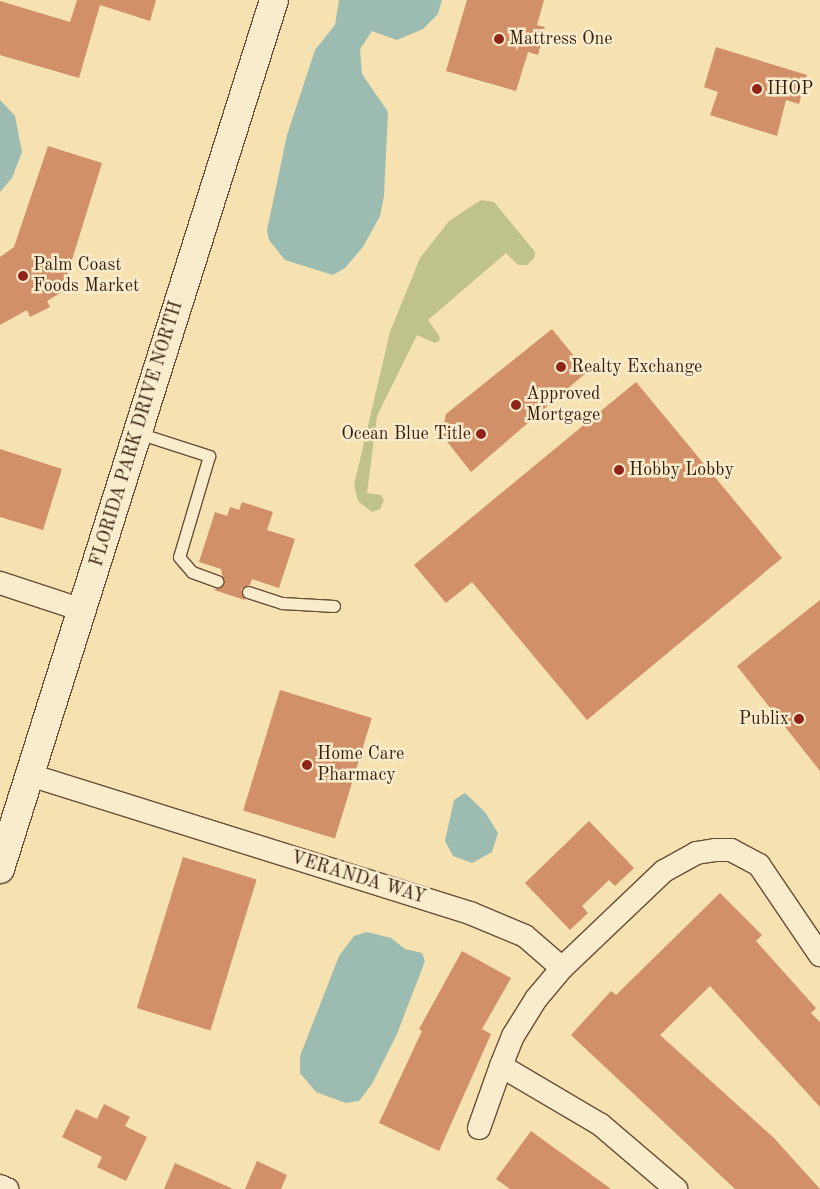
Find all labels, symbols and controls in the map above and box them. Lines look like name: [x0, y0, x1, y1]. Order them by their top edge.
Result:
place label: Mattress One: [509, 28, 612, 50]
marker: Mattress One: [493, 33, 505, 45]
place label: IHOP: [767, 78, 813, 100]
marker: IHOP: [751, 83, 763, 95]
place label: Palm Coast Foods Market: [33, 255, 139, 298]
marker: Palm Coast Foods Market: [17, 270, 29, 282]
street label: FLORIDA PARK DRIVE NORTH: [86, 299, 188, 569]
place label: Realty Exchange: [571, 356, 702, 378]
marker: Realty Exchange: [555, 361, 567, 373]
place label: Approved Mortgage: [526, 384, 600, 426]
marker: Approved Mortgage: [510, 399, 522, 411]
place label: Ocean Blue Title: [341, 423, 471, 445]
marker: Ocean Blue Title: [475, 428, 487, 440]
place label: Hobby Lobby: [629, 459, 734, 481]
marker: Hobby Lobby: [613, 464, 625, 476]
place label: Publix: [739, 708, 789, 730]
marker: Publix: [793, 713, 805, 725]
place label: Home Care Pharmacy: [317, 744, 404, 786]
marker: Home Care Pharmacy: [301, 759, 313, 771]
street label: VERANDA WAY: [288, 847, 428, 909]

